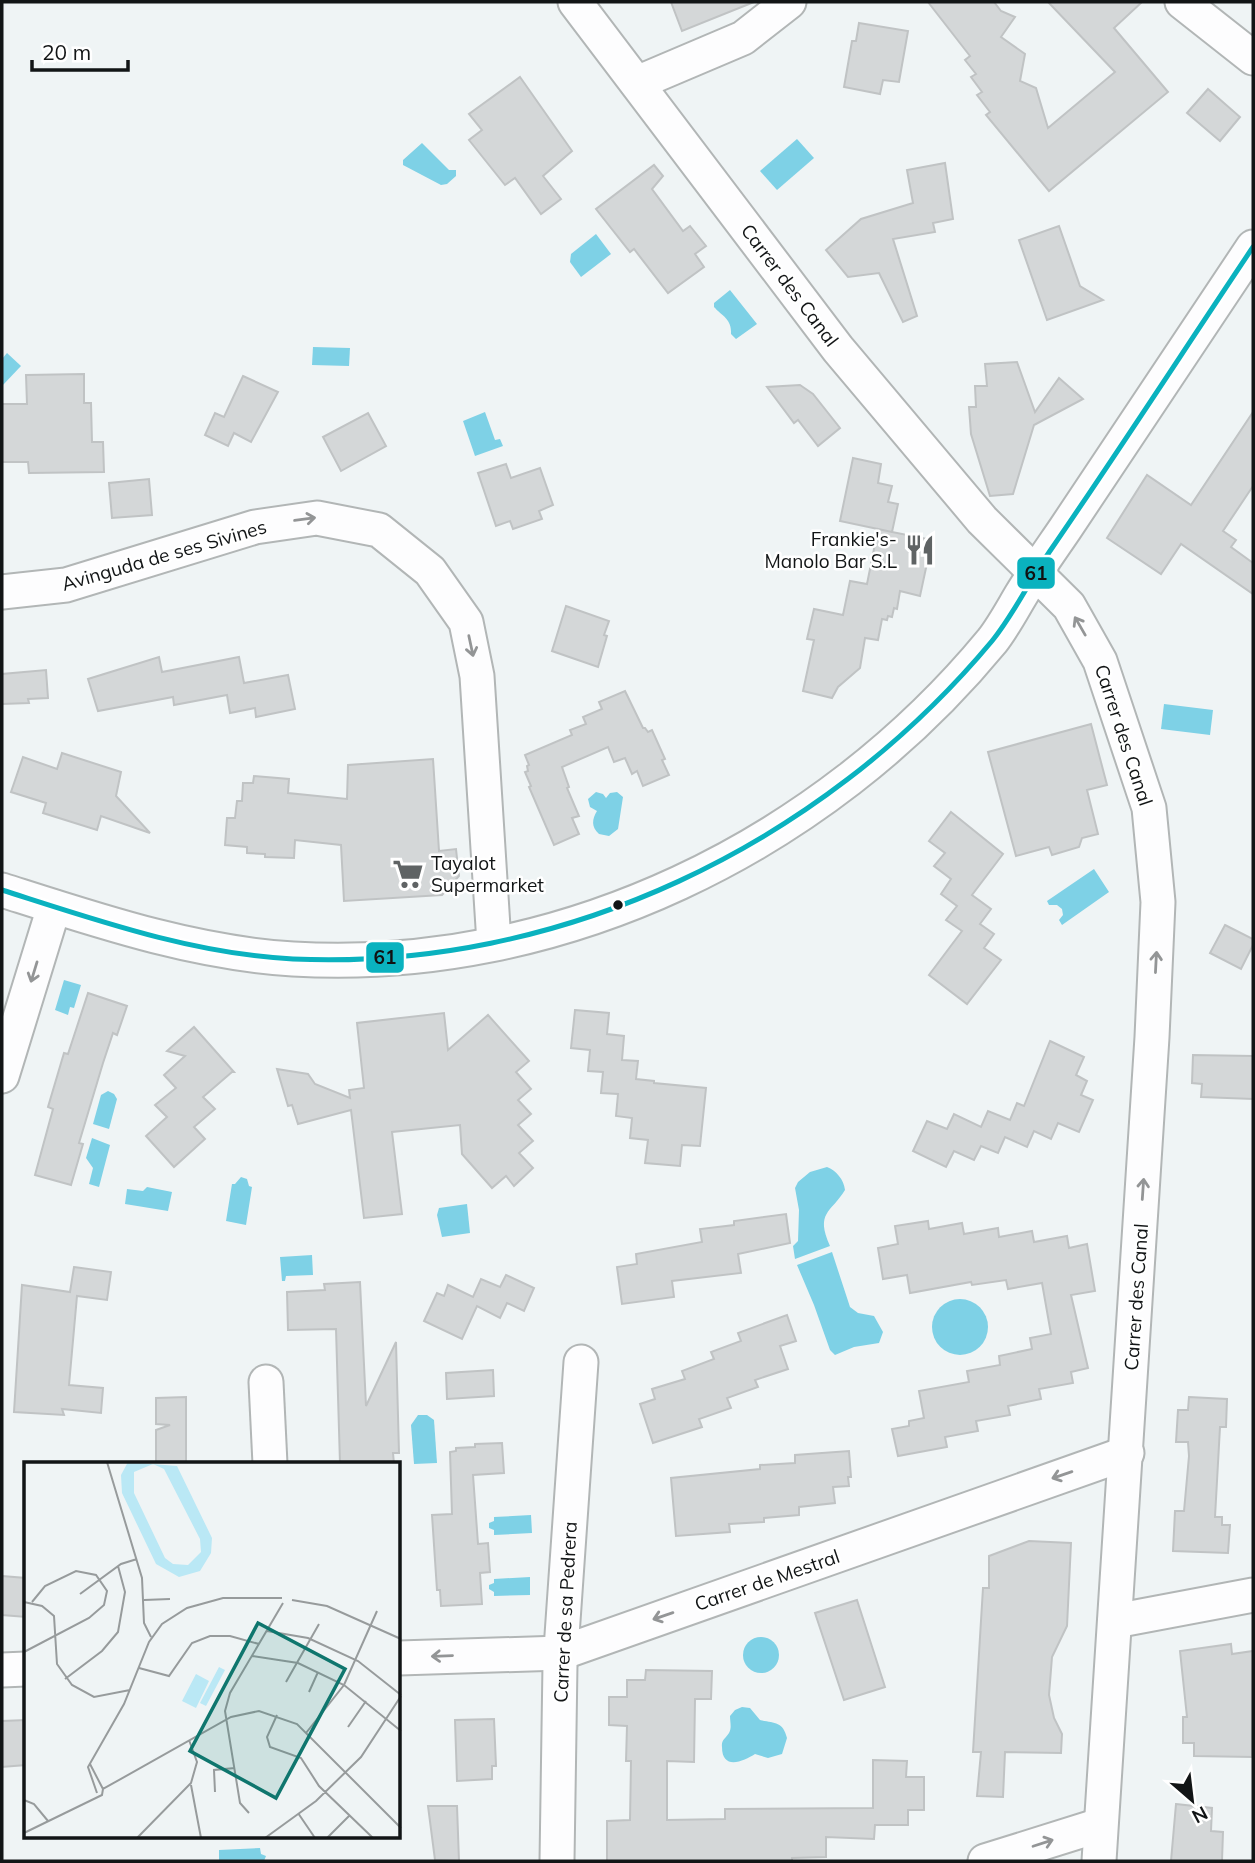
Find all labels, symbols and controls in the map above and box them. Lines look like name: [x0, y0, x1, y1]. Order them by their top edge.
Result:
scale bar: [32, 28, 128, 72]
text: 20 m: [42, 39, 91, 65]
street label: Carrer des Canal: [736, 219, 844, 351]
one-way arrow: [293, 513, 316, 526]
street label: Avinguda de ses Sivines: [59, 514, 269, 596]
place label: Frankie's- Manolo Bar S.L: [764, 527, 898, 573]
restaurant icon: Frankie's- Manolo Bar S.L: [903, 533, 937, 567]
line badge: 61: [1016, 556, 1056, 590]
text: 61: [1025, 561, 1047, 585]
one-way arrow: [1073, 616, 1087, 636]
one-way arrow: [464, 634, 478, 657]
street label: Carrer des Canal: [1090, 661, 1158, 809]
place label: Tayalot Supermarket: [431, 851, 544, 897]
supermarket icon: Tayalot Supermarket: [391, 857, 425, 891]
unlabelled marker: [611, 898, 625, 912]
line badge: 61: [365, 941, 405, 974]
text: 61: [374, 945, 396, 969]
one-way arrow: [1149, 951, 1162, 974]
one-way arrow: [26, 961, 39, 983]
one-way arrow: [1137, 1178, 1150, 1201]
street label: Carrer des Canal: [1119, 1223, 1153, 1371]
inset map: [24, 1462, 401, 1839]
one-way arrow: [1052, 1470, 1074, 1482]
street label: Carrer de sa Pedrera: [548, 1521, 582, 1703]
street label: Carrer de Mestral: [691, 1544, 843, 1616]
one-way arrow: [653, 1611, 674, 1624]
one-way arrow: [431, 1650, 454, 1663]
north arrow: [1157, 1765, 1227, 1835]
text: N: [1188, 1801, 1212, 1829]
one-way arrow: [1031, 1835, 1053, 1848]

